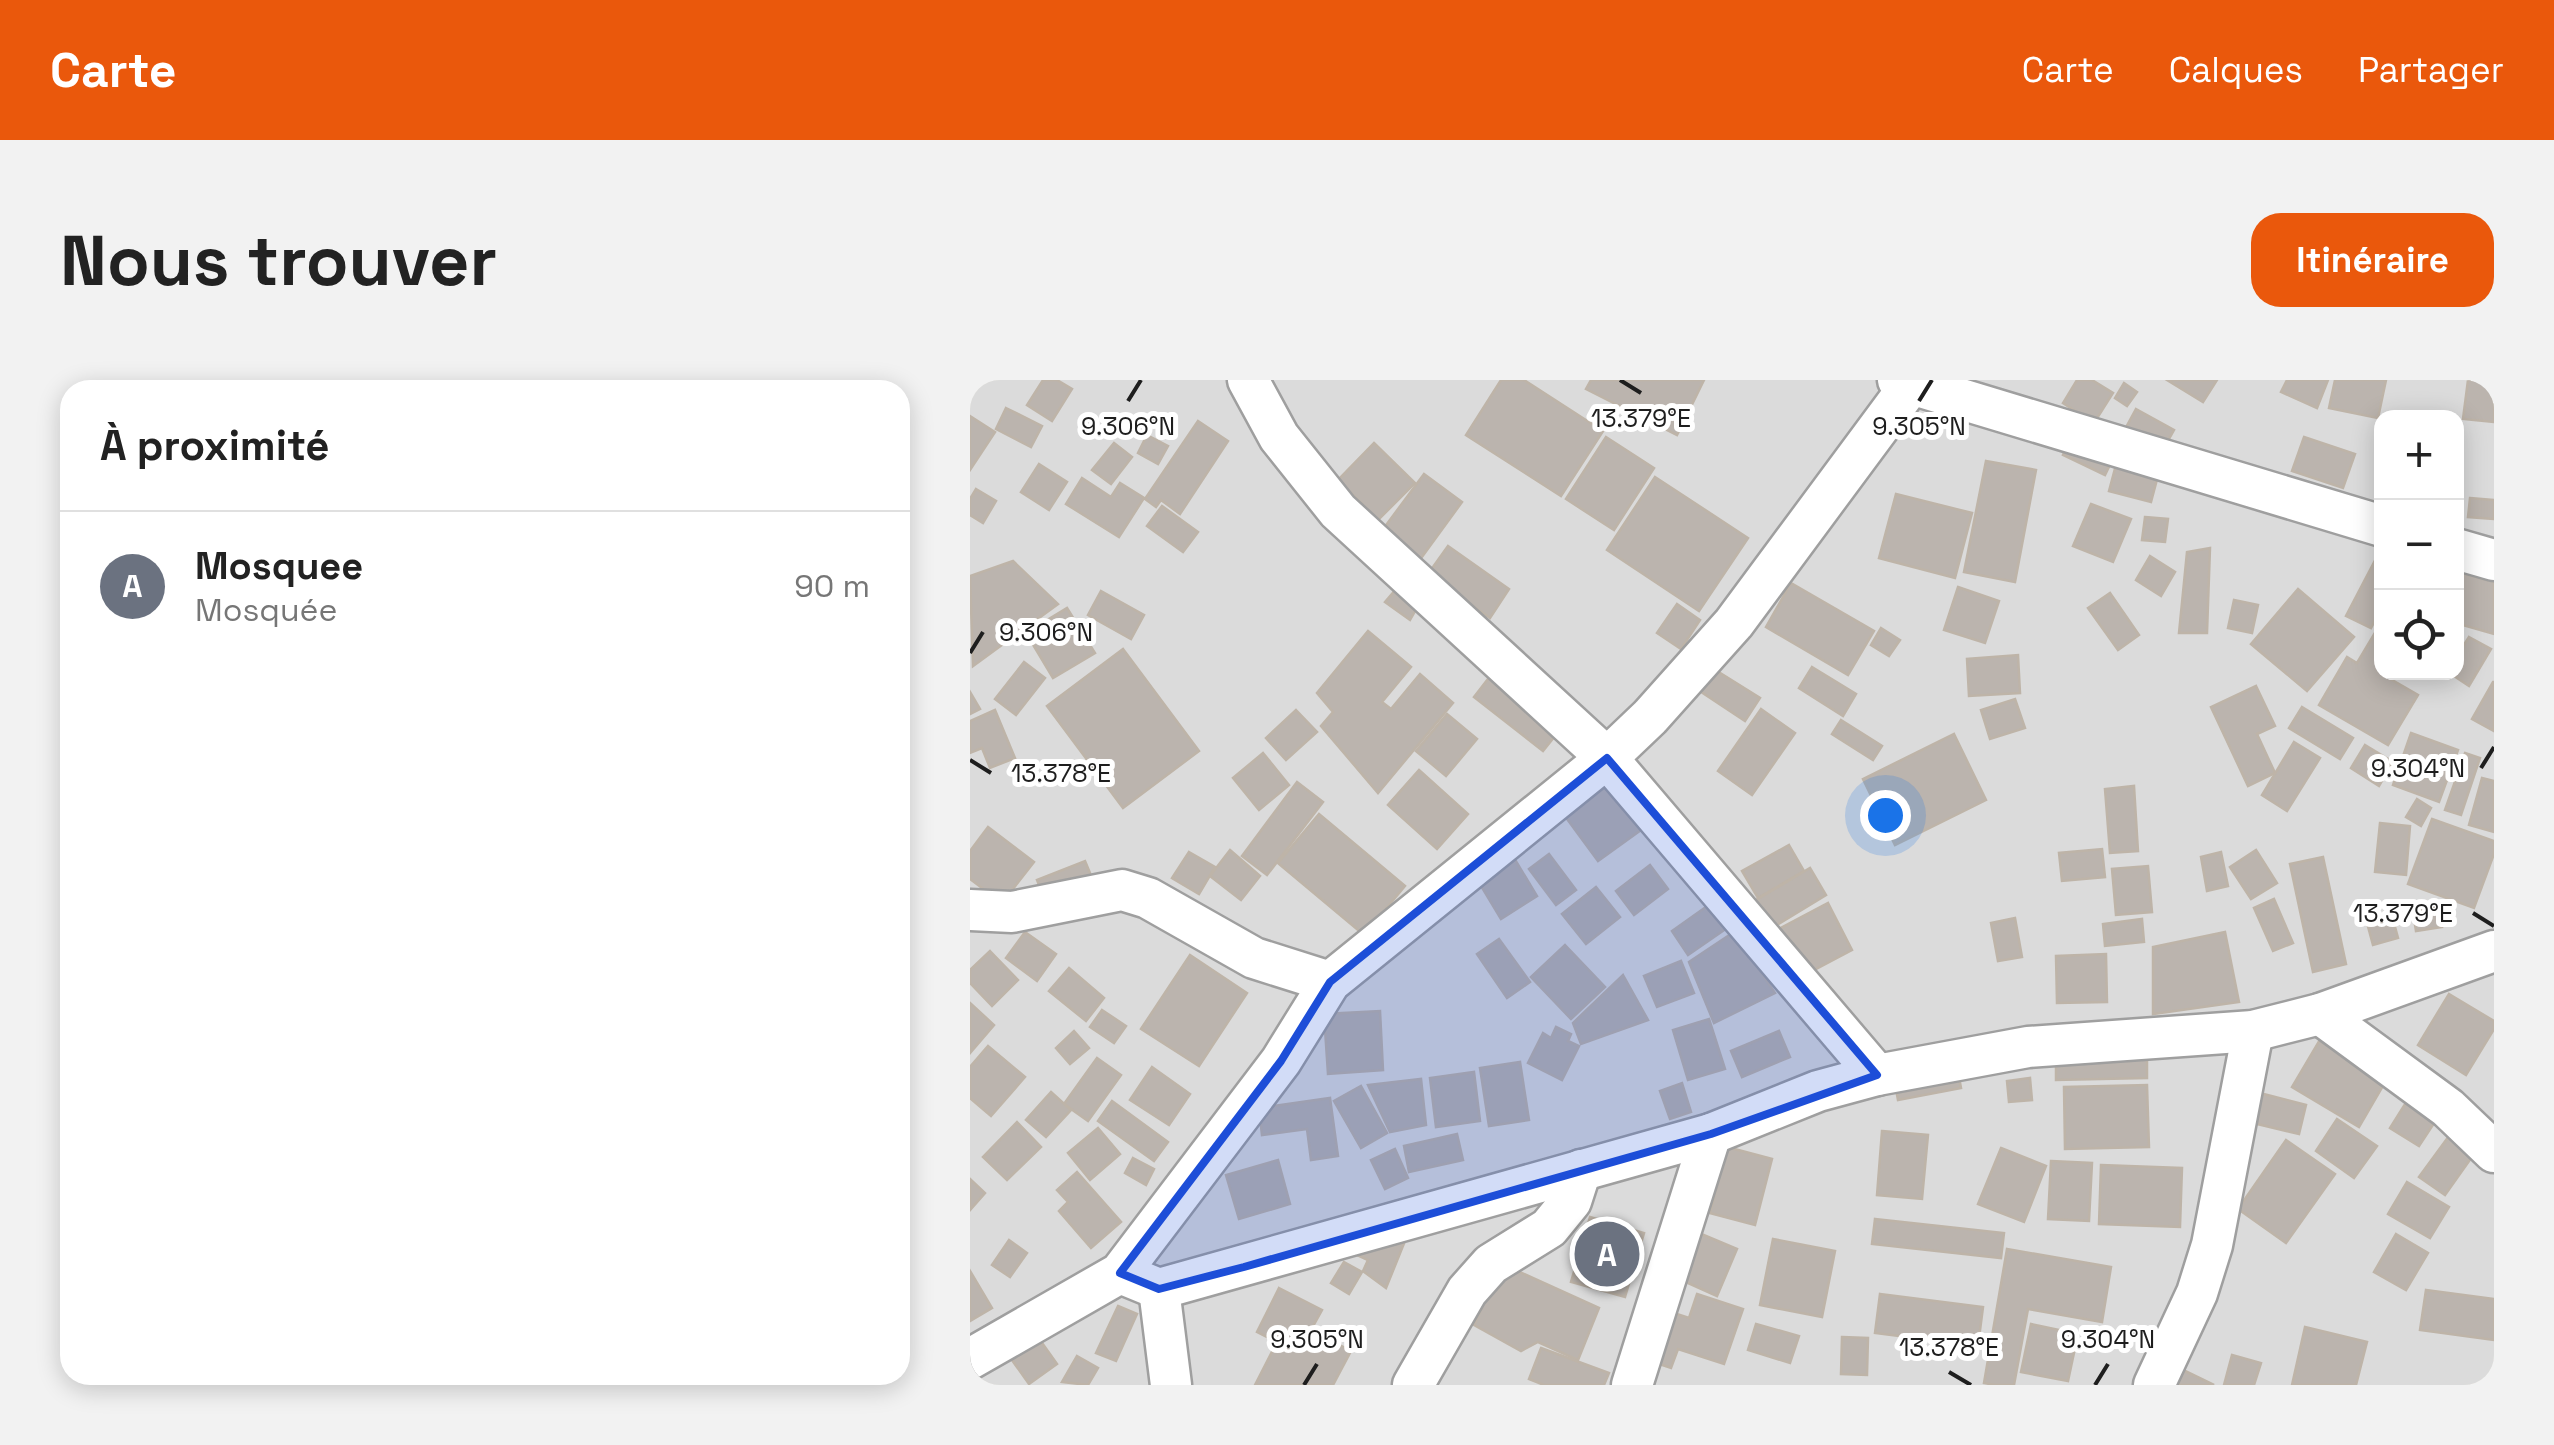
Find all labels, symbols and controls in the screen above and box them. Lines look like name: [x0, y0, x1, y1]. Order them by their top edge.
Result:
text: Carte: [50, 40, 176, 101]
text: Carte: [2022, 48, 2114, 92]
text: Calques: [2169, 48, 2303, 92]
text: Partager: [2358, 48, 2504, 92]
button: Itinéraire: [2251, 213, 2494, 307]
text: Nous trouver: [60, 216, 497, 305]
text: 13.379°E: [1591, 402, 1691, 434]
text: 9.306°N: [1081, 410, 1175, 442]
text: 9.305°N: [1872, 410, 1966, 442]
map controls: [2374, 410, 2464, 680]
button: +: [2374, 410, 2464, 500]
text: À proximité: [100, 419, 330, 472]
button: −: [2374, 500, 2464, 590]
text: Mosquee: [195, 542, 363, 590]
text: A: [122, 566, 143, 606]
text: 90 m: [794, 566, 870, 606]
text: Mosquée: [195, 590, 337, 630]
button: locate: [2374, 590, 2464, 680]
text: 9.306°N: [999, 616, 1093, 648]
text: 9.304°N: [2371, 752, 2465, 784]
text: 13.378°E: [1011, 757, 1111, 789]
your location: [1860, 790, 1911, 841]
text: 13.379°E: [2353, 897, 2453, 929]
pin: A: [1574, 1216, 1640, 1292]
text: 9.305°N: [1270, 1323, 1364, 1355]
text: 9.304°N: [2061, 1323, 2155, 1355]
text: 13.378°E: [1899, 1331, 1999, 1363]

